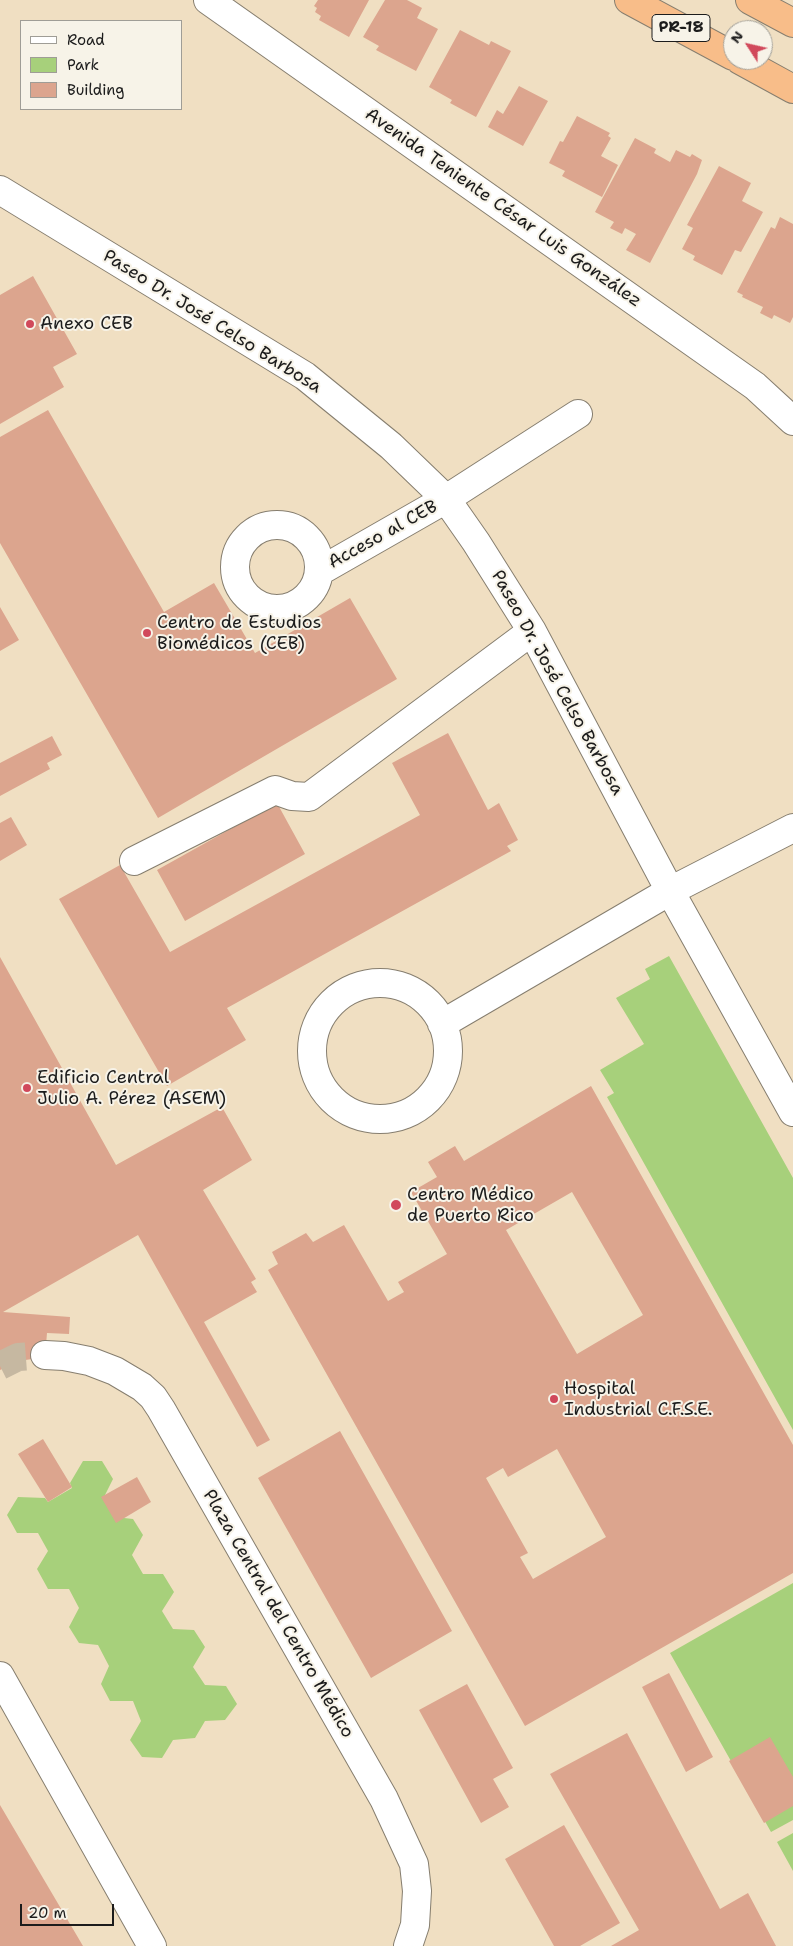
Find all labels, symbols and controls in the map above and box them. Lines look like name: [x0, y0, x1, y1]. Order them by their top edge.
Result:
road number: PR-18: [652, 14, 710, 42]
legend: [20, 20, 182, 110]
north arrow: [723, 20, 773, 70]
text: N: [726, 27, 747, 47]
text: Road: [67, 30, 105, 50]
text: Park: [67, 55, 99, 75]
text: Building: [67, 80, 124, 100]
street label: Avenida Teniente César Luis González: [361, 104, 645, 312]
street label: Paseo Dr. José Celso Barbosa: [99, 246, 325, 398]
place label: Anexo CEB: [40, 313, 133, 335]
marker: Anexo CEB: [24, 318, 36, 330]
street label: Acceso al CEB: [325, 496, 441, 574]
street label: Paseo Dr. José Celso Barbosa: [486, 567, 628, 799]
place label: Centro de Estudios Biomédicos (CEB): [157, 612, 321, 654]
marker: Centro de Estudios Biomédicos (CEB): [141, 627, 153, 639]
place label: Edificio Central Julio A. Pérez (ASEM): [37, 1067, 226, 1110]
marker: Edificio Central Julio A. Pérez (ASEM): [21, 1082, 33, 1094]
place label: Centro Médico de Puerto Rico: [407, 1184, 534, 1226]
marker: Centro Médico de Puerto Rico: [389, 1198, 403, 1212]
place label: Hospital Industrial C.F.S.E.: [564, 1378, 712, 1420]
marker: Hospital Industrial C.F.S.E.: [548, 1393, 560, 1405]
street label: Plaza Central del Centro Médico: [198, 1486, 358, 1742]
scale bar: [22, 1894, 116, 1926]
text: 20 m: [28, 1903, 67, 1923]

